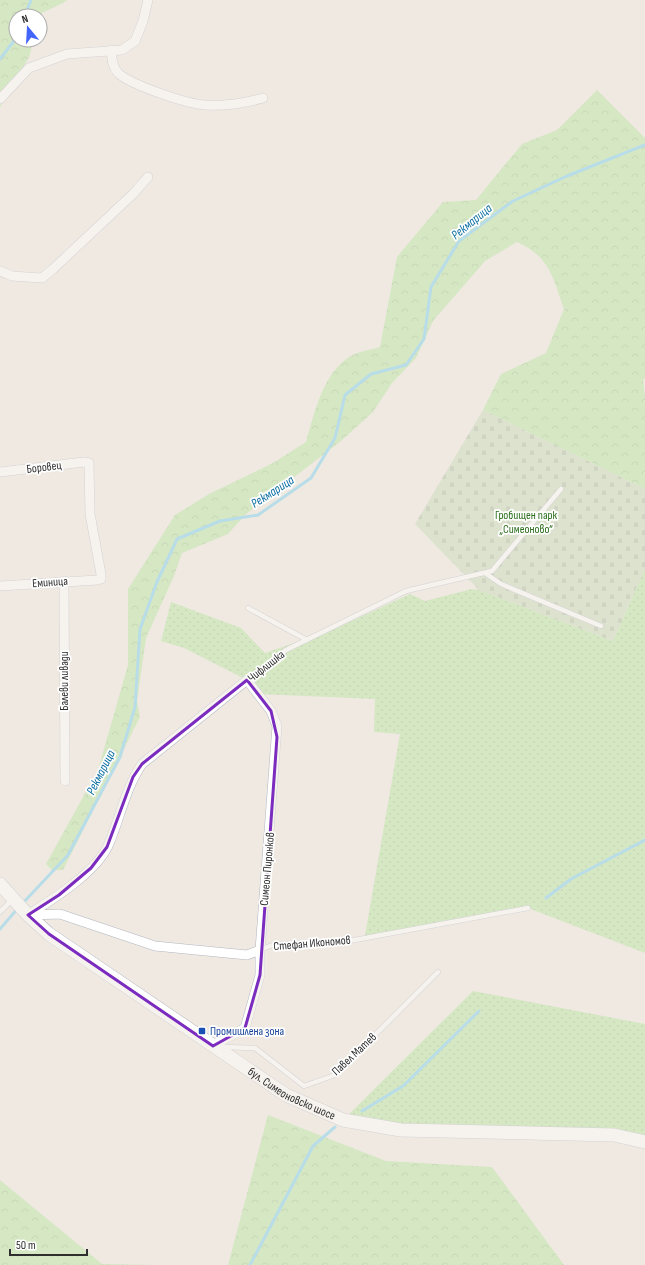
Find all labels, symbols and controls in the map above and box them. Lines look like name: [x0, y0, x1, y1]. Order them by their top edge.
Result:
north arrow: [8, 8, 48, 48]
text: N: [20, 12, 30, 26]
water label: Рекмарица: [448, 200, 496, 243]
street label: Боровец: [26, 458, 62, 477]
water label: Рекмарица: [248, 472, 298, 512]
park label: Гробищен парк „Симеоново“: [495, 508, 558, 537]
street label: Еминица: [32, 574, 69, 591]
street label: Чифлишка: [245, 647, 288, 686]
street label: Балеви ливади: [57, 651, 72, 711]
water label: Рекмарица: [83, 747, 119, 797]
street label: Симеон Пиронков: [257, 832, 278, 906]
street label: Стефан Икономов: [273, 933, 351, 954]
place label: Промишлена зона: [210, 1024, 284, 1039]
marker: Промишлена зона: [197, 1026, 207, 1036]
street label: Павел Матев: [329, 1030, 380, 1079]
street label: бул. Симеоновско шосе: [245, 1064, 338, 1124]
scale bar: [10, 1231, 87, 1257]
text: 50 m: [16, 1238, 36, 1253]

